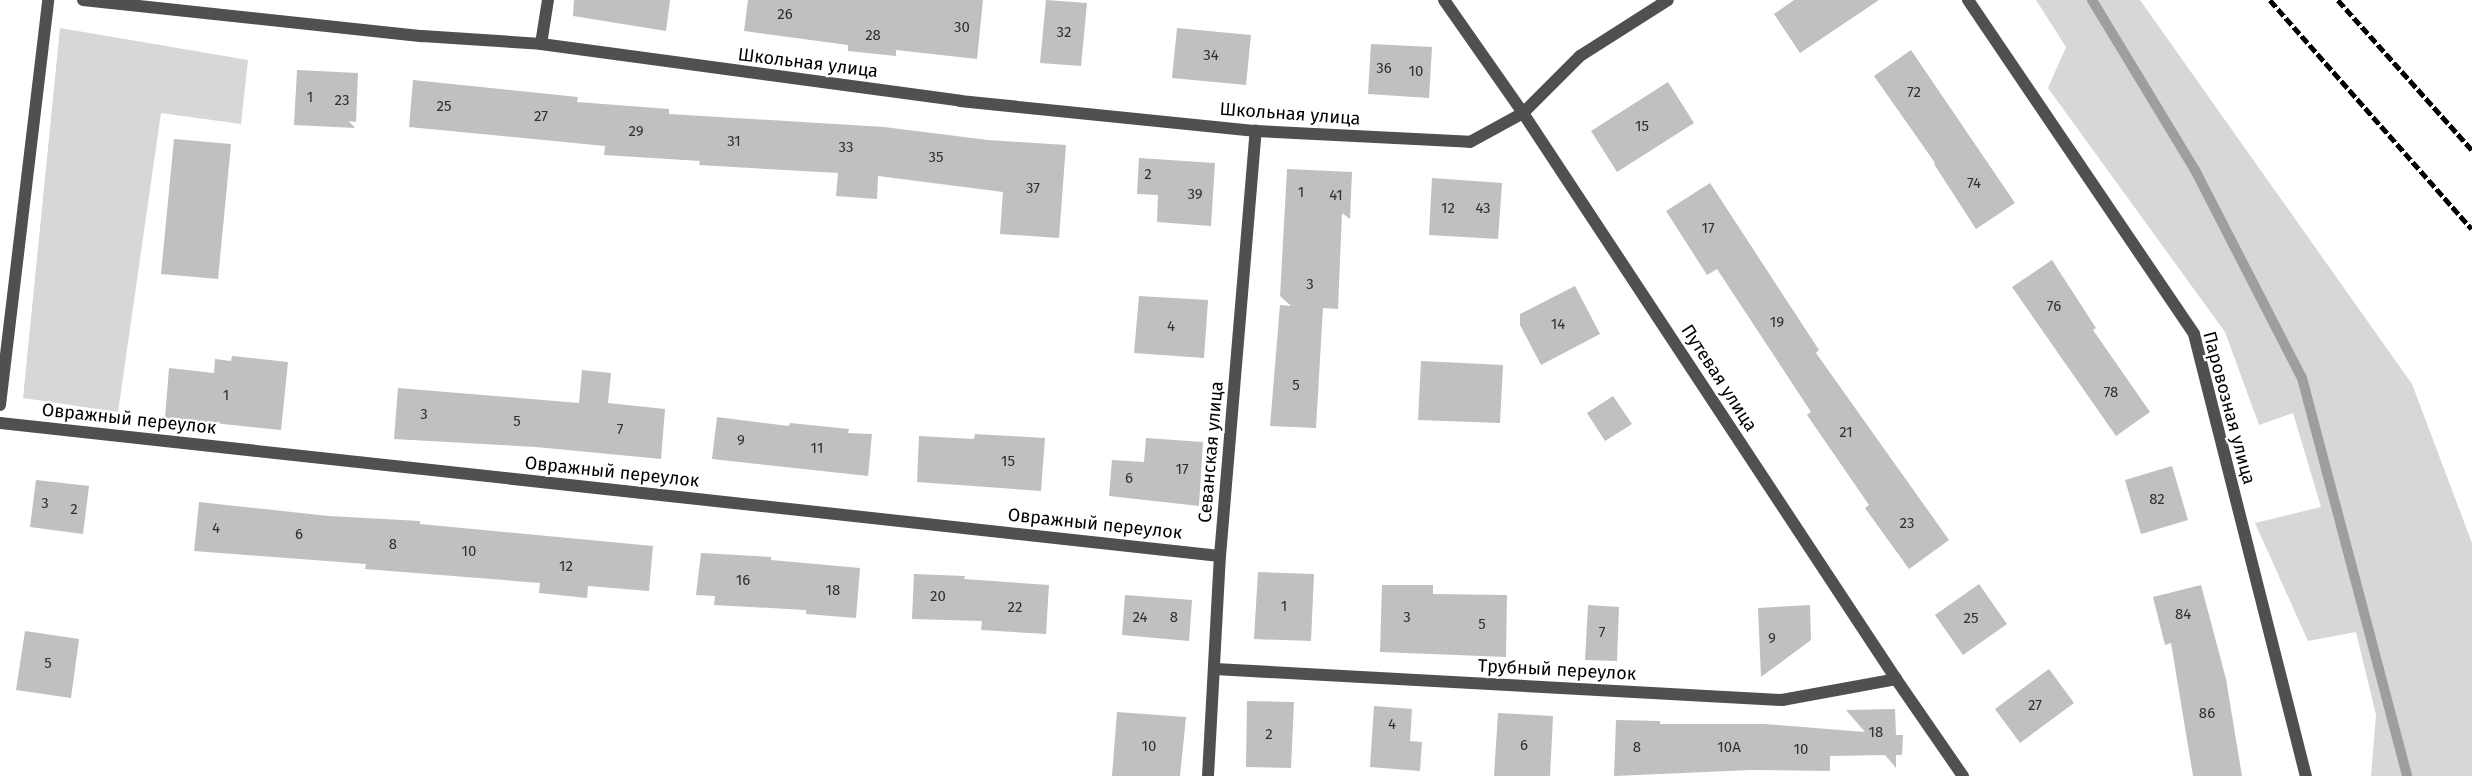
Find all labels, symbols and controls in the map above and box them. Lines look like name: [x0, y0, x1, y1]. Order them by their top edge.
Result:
house number: 26: [777, 6, 793, 24]
house number: 30: [954, 19, 970, 37]
house number: 32: [1057, 24, 1071, 42]
house number: 28: [865, 27, 881, 45]
street label: Школьная улица: [737, 44, 879, 82]
house number: 34: [1203, 47, 1219, 65]
house number: 36: [1376, 60, 1392, 78]
house number: 10: [1409, 63, 1423, 81]
house number: 72: [1907, 84, 1921, 102]
house number: 1: [307, 89, 313, 107]
house number: 23: [335, 92, 349, 110]
house number: 25: [437, 98, 451, 116]
street label: Школьная улица: [1219, 98, 1361, 130]
house number: 27: [534, 108, 548, 126]
house number: 15: [1635, 118, 1649, 136]
house number: 29: [628, 123, 644, 141]
house number: 31: [727, 133, 741, 151]
house number: 33: [839, 139, 853, 157]
house number: 35: [929, 149, 943, 167]
house number: 2: [1144, 166, 1152, 184]
house number: 74: [1967, 175, 1981, 193]
house number: 37: [1026, 180, 1040, 198]
house number: 1: [1298, 184, 1304, 202]
house number: 39: [1187, 186, 1203, 204]
house number: 41: [1329, 187, 1343, 205]
house number: 12: [1441, 200, 1455, 218]
house number: 43: [1475, 200, 1491, 218]
house number: 17: [1701, 220, 1715, 238]
house number: 3: [1306, 276, 1314, 294]
house number: 76: [2047, 298, 2061, 316]
house number: 19: [1770, 314, 1784, 332]
house number: 14: [1551, 316, 1565, 334]
house number: 4: [1167, 318, 1175, 336]
street label: Путевая улица: [1676, 321, 1762, 435]
street label: Паровозная улица: [2198, 329, 2260, 487]
house number: 5: [1292, 377, 1300, 395]
street label: Севанская улица: [1194, 380, 1228, 524]
house number: 78: [2104, 384, 2118, 402]
house number: 1: [223, 387, 229, 405]
street label: Овражный переулок: [41, 399, 217, 439]
house number: 3: [420, 406, 428, 424]
house number: 5: [513, 413, 521, 431]
house number: 7: [617, 421, 623, 439]
house number: 21: [1839, 424, 1853, 442]
house number: 9: [737, 432, 745, 450]
house number: 11: [811, 440, 823, 458]
street label: Овражный переулок: [524, 452, 700, 492]
house number: 15: [1001, 453, 1015, 471]
house number: 17: [1175, 461, 1189, 479]
house number: 6: [1125, 470, 1133, 488]
house number: 82: [2149, 491, 2165, 509]
house number: 3: [41, 495, 49, 513]
house number: 2: [70, 501, 78, 519]
street label: Овражный переулок: [1007, 504, 1183, 544]
house number: 23: [1900, 515, 1914, 533]
house number: 4: [212, 520, 220, 538]
house number: 6: [295, 526, 303, 544]
house number: 8: [389, 536, 397, 554]
house number: 10: [462, 543, 476, 561]
house number: 12: [559, 558, 573, 576]
house number: 16: [736, 572, 750, 590]
house number: 18: [826, 582, 840, 600]
house number: 20: [930, 588, 946, 606]
house number: 1: [1281, 598, 1287, 616]
house number: 22: [1008, 599, 1022, 617]
house number: 84: [2175, 606, 2191, 624]
house number: 24: [1133, 609, 1147, 627]
house number: 8: [1170, 609, 1178, 627]
house number: 3: [1403, 609, 1411, 627]
house number: 25: [1964, 610, 1978, 628]
house number: 5: [1478, 616, 1486, 634]
house number: 7: [1599, 624, 1605, 642]
house number: 9: [1768, 630, 1776, 648]
house number: 5: [44, 655, 52, 673]
street label: Трубный переулок: [1477, 655, 1637, 685]
house number: 27: [2028, 697, 2042, 715]
house number: 86: [2199, 705, 2215, 723]
house number: 4: [1388, 716, 1396, 734]
house number: 18: [1869, 724, 1883, 742]
house number: 2: [1265, 726, 1273, 744]
house number: 6: [1520, 737, 1528, 755]
house number: 10: [1142, 738, 1156, 756]
house number: 8: [1633, 739, 1641, 757]
house number: 10А: [1717, 739, 1741, 757]
house number: 10: [1794, 741, 1808, 759]

